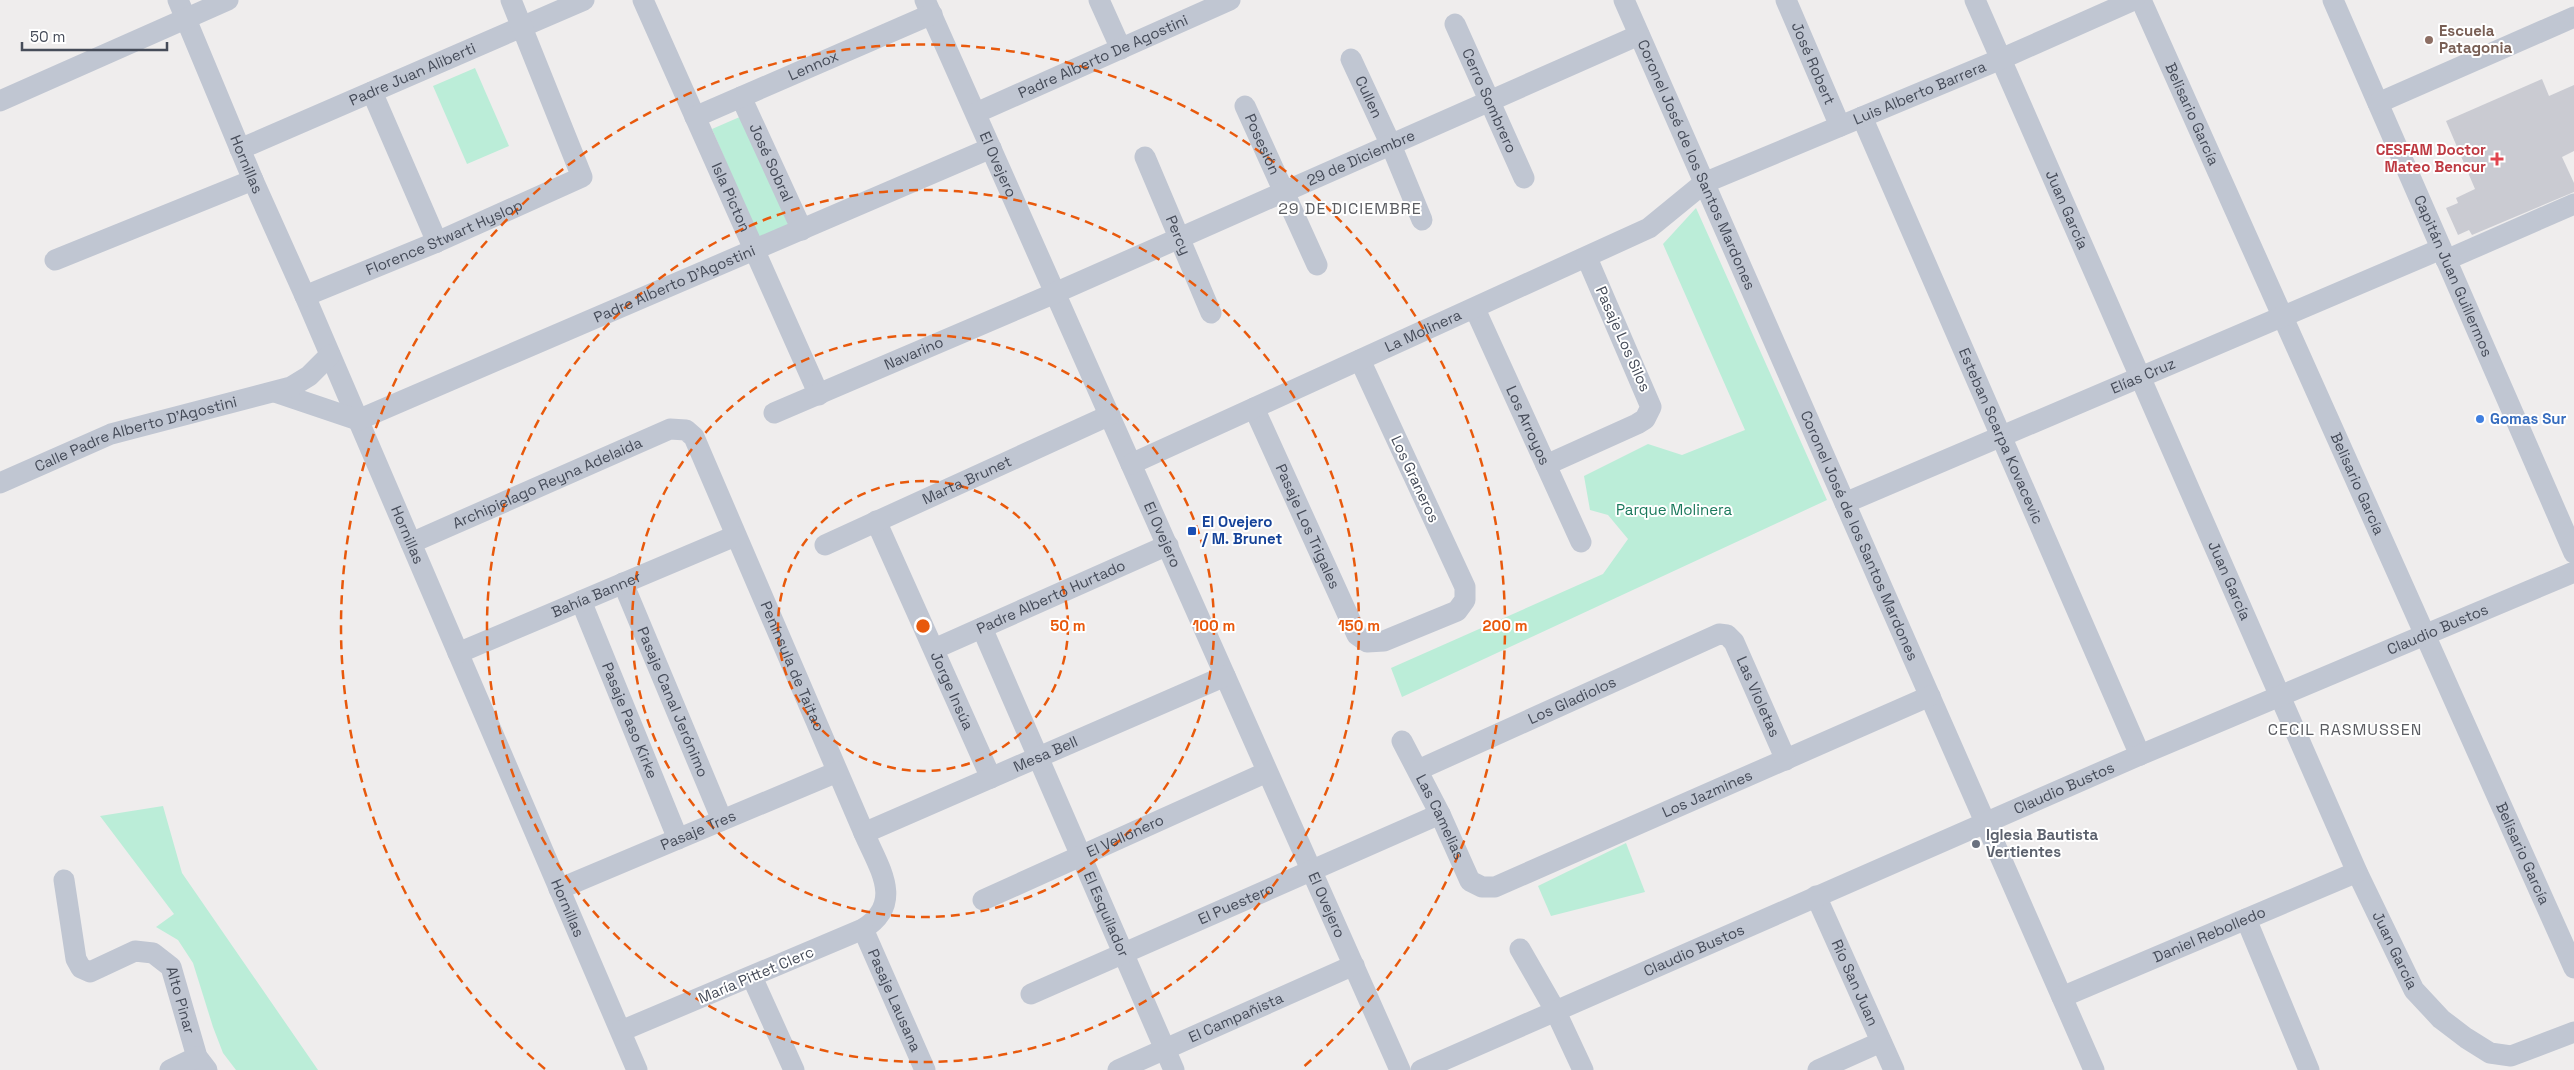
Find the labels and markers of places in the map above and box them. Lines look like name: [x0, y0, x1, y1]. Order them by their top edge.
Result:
place label: Escuela Patagonia: [2439, 21, 2512, 57]
marker: Escuela Patagonia: [2423, 34, 2435, 46]
place label: CESFAM Doctor Mateo Bencur: [2376, 140, 2486, 176]
marker: CESFAM Doctor Mateo Bencur: [2490, 152, 2504, 166]
place label: Gomas Sur: [2490, 409, 2567, 428]
marker: Gomas Sur: [2474, 413, 2486, 425]
place label: El Ovejero / M. Brunet: [1201, 512, 1282, 548]
marker: El Ovejero / M. Brunet: [1186, 525, 1198, 537]
centre of rings: [914, 617, 932, 635]
place label: Iglesia Bautista Vertientes: [1986, 825, 2099, 861]
marker: Iglesia Bautista Vertientes: [1970, 838, 1982, 850]

